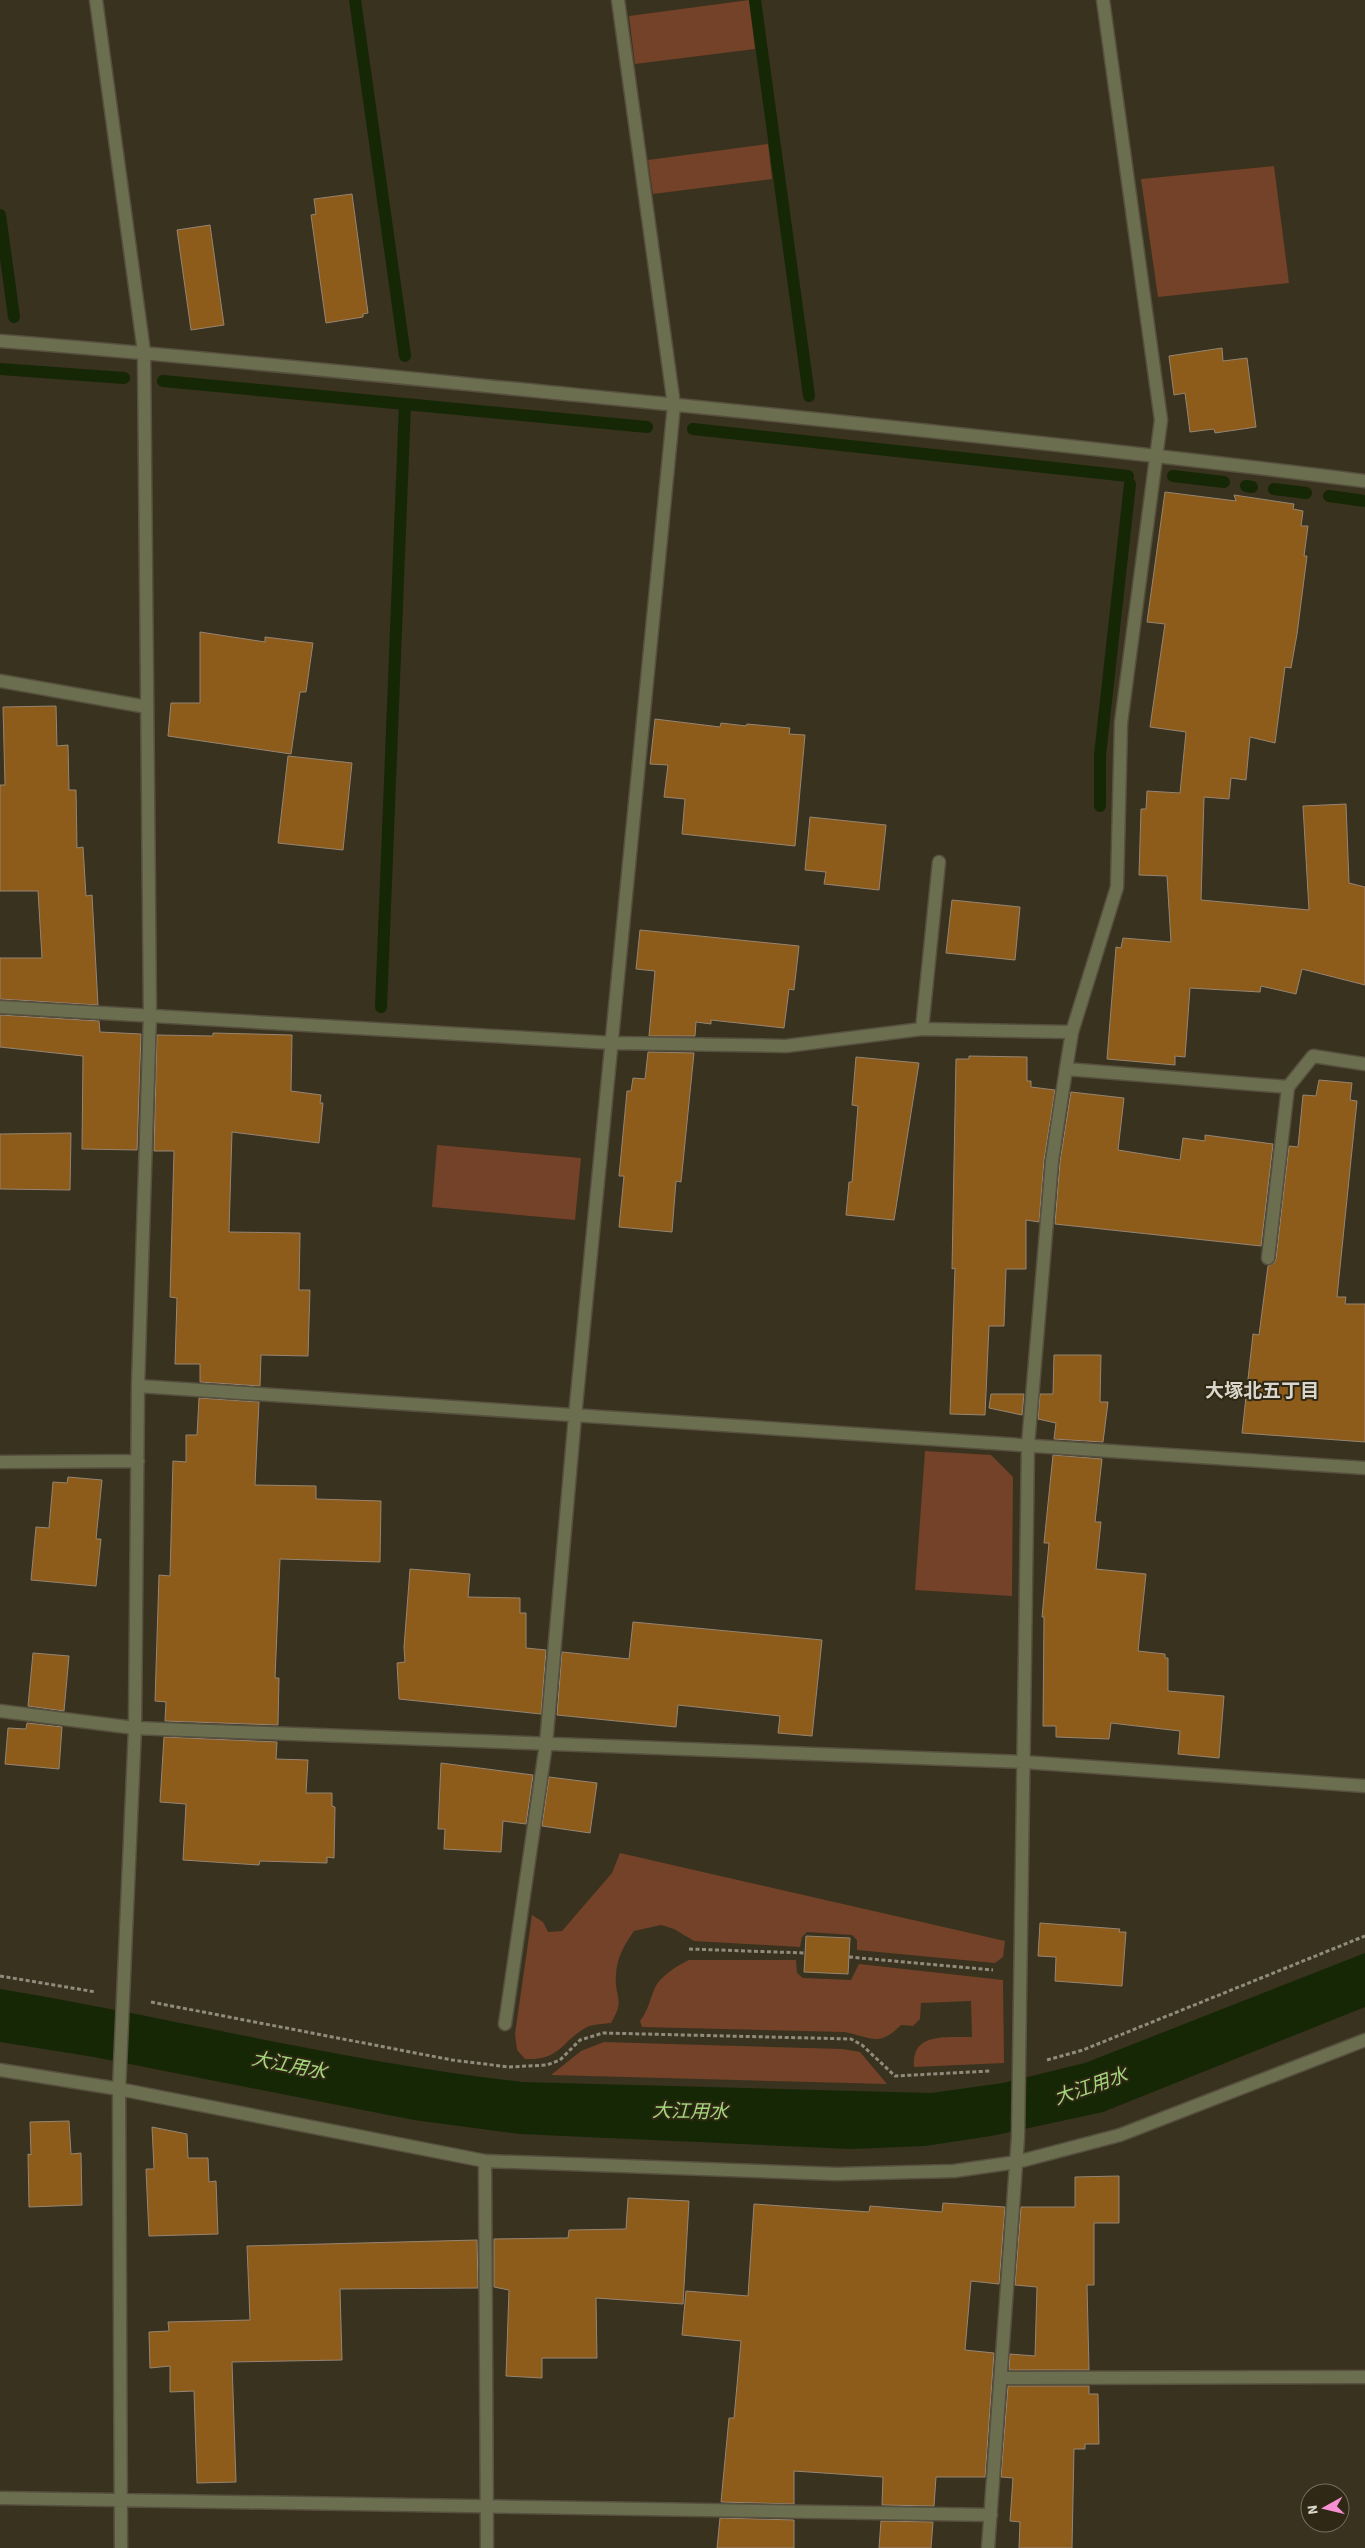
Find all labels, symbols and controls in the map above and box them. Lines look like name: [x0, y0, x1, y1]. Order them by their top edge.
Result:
district label: 大塚北五丁目: [1205, 1378, 1319, 1405]
water label: 大江用水: [249, 2045, 331, 2087]
water label: 大江用水: [1051, 2061, 1133, 2112]
water label: 大江用水: [652, 2098, 730, 2126]
north arrow: [1300, 2483, 1350, 2533]
text: N: [1303, 2504, 1324, 2516]

